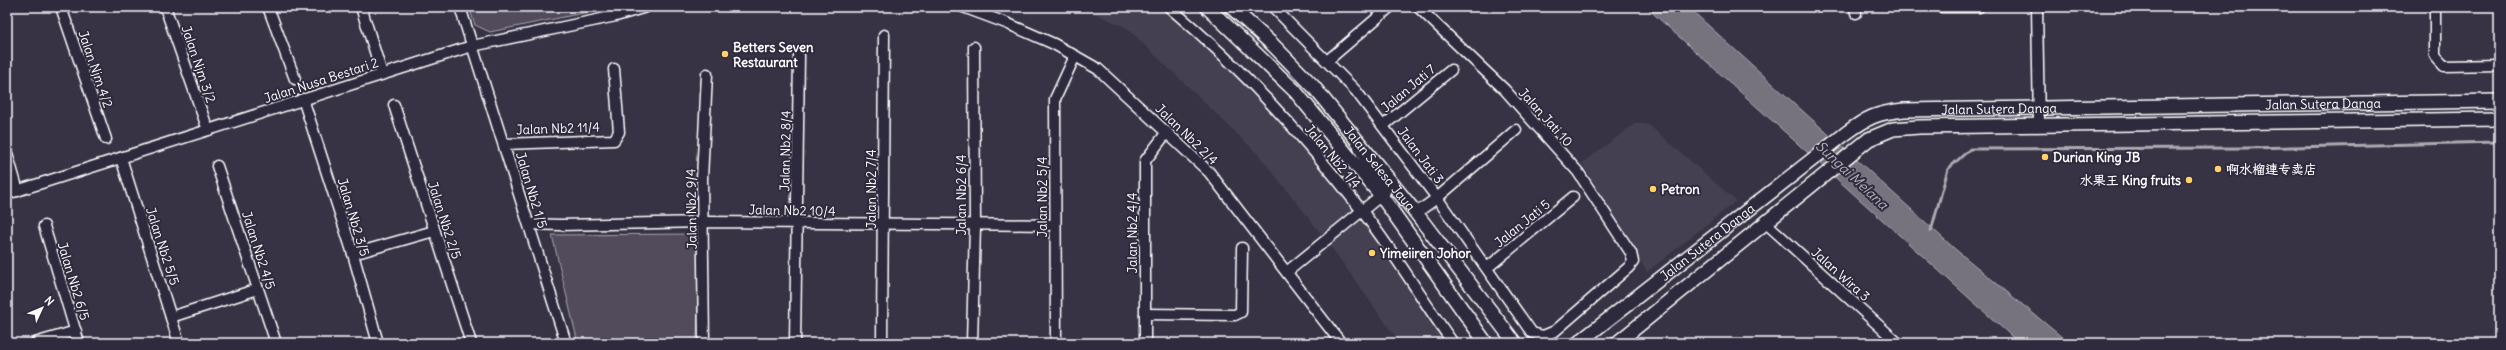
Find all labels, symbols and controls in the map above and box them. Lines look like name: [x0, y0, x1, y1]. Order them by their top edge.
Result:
street label: Jalan Njm 3/2: [177, 23, 220, 105]
street label: Jalan Njm 4/2: [74, 28, 117, 110]
place label: Betters Seven Restaurant: [733, 39, 814, 71]
marker: Betters Seven Restaurant: [720, 49, 730, 59]
street label: Jalan Nusa Bestari 2: [262, 54, 381, 107]
street label: Jalan Jati 7: [1378, 60, 1439, 116]
street label: Jalan Jati 10: [1515, 84, 1576, 150]
street label: Jalan Sutera Danga: [2265, 95, 2381, 114]
street label: Jalan Nb2 2/4: [1152, 100, 1222, 168]
street label: Jalan Sutera Danga: [1941, 100, 2057, 118]
street label: Jalan Nb2 8/4: [776, 110, 795, 192]
street label: Jalan Nb2 11/4: [516, 119, 600, 138]
street label: Jalan Nb2 1/4: [1301, 121, 1364, 192]
street label: Jalan Selesa Jaya: [1340, 123, 1419, 215]
street label: Jalan Jati 3: [1394, 124, 1447, 187]
water label: Sungai Melana: [1812, 137, 1893, 214]
street label: Jalan Nb2 7/4: [863, 149, 880, 229]
place label: Durian King JB: [2053, 149, 2141, 166]
street label: Jalan Nb2 1/5: [512, 150, 551, 230]
marker: Durian King JB: [2040, 152, 2050, 162]
street label: Jalan Nb2 6/4: [953, 154, 970, 236]
street label: Jalan Nb2 5/4: [1034, 157, 1051, 237]
place label: 啊水榴連专卖店: [2226, 161, 2317, 178]
marker: 啊水榴連专卖店: [2213, 164, 2223, 174]
street label: Jalan Nb2 9/4: [682, 168, 701, 250]
place label: 水果王 King fruits: [2080, 172, 2181, 189]
marker: 水果王 King fruits: [2184, 175, 2194, 185]
street label: Jalan Nb2 3/5: [334, 176, 373, 258]
street label: Jalan Nb2 2/5: [424, 179, 465, 261]
place label: Petron: [1661, 181, 1700, 198]
marker: Petron: [1648, 184, 1658, 194]
street label: Jalan Nb2 4/4: [1124, 192, 1141, 274]
street label: Jalan Jati 5: [1491, 196, 1554, 251]
street label: Jalan Sutera Danga: [1657, 200, 1758, 285]
street label: Jalan Nb2 10/4: [748, 201, 836, 220]
street label: Jalan Nb2 5/5: [142, 205, 183, 287]
street label: Jalan Nb2 4/5: [238, 209, 279, 291]
street label: Jalan Nb2 6/5: [54, 240, 93, 322]
street label: Jalan Wira 3: [1808, 244, 1873, 305]
place label: Yimeiiren Johor: [1379, 245, 1472, 262]
marker: Yimeiiren Johor: [1367, 248, 1377, 258]
north arrow: [22, 288, 62, 328]
text: N: [42, 293, 57, 309]

